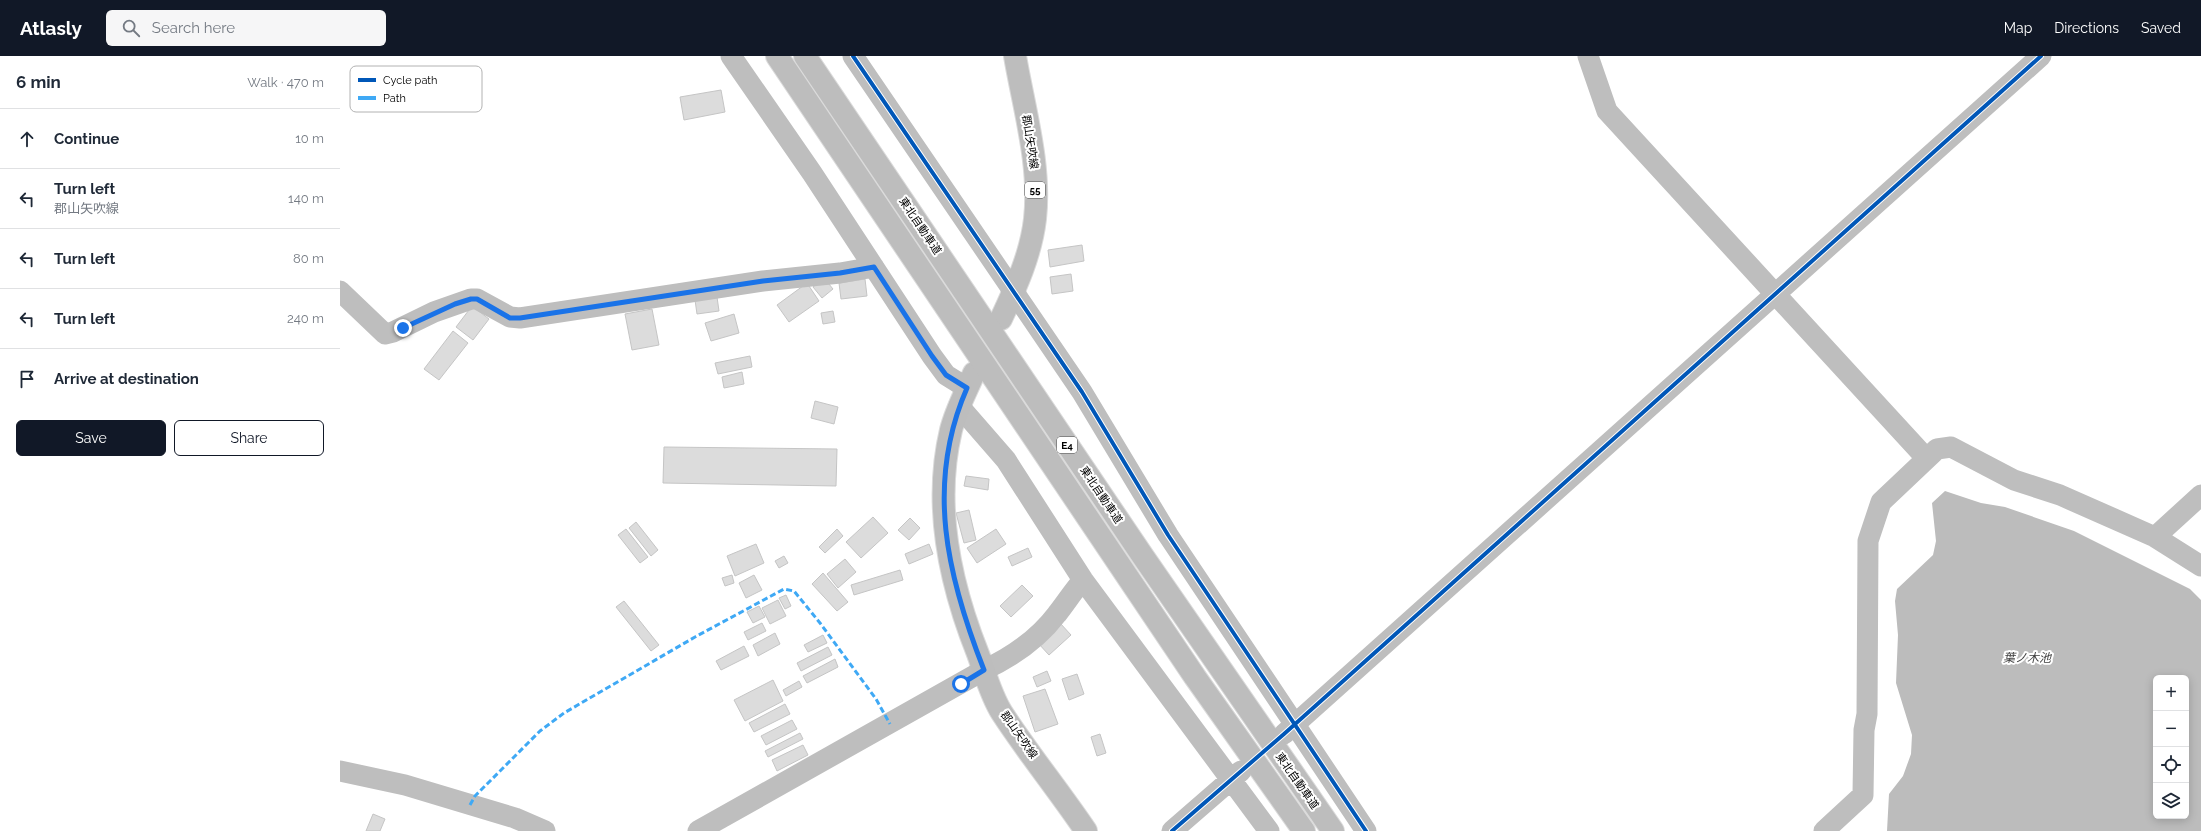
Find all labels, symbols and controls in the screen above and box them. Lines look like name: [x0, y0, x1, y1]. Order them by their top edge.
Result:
search box: [106, 10, 386, 46]
text: Atlasly: [20, 17, 82, 39]
icon: search: [120, 17, 142, 39]
text: Search here: [152, 19, 235, 37]
text: Map: [2004, 20, 2032, 36]
text: Directions: [2054, 20, 2119, 36]
text: Saved: [2141, 20, 2181, 36]
legend: [350, 66, 482, 112]
text: 6 min: [16, 72, 61, 92]
text: Cycle path: [383, 74, 437, 87]
text: Walk · 470 m: [247, 75, 324, 90]
text: Path: [383, 92, 406, 105]
street label: 郡山矢吹線: [1019, 114, 1041, 170]
icon: ahead: [16, 128, 38, 150]
text: Continue: [54, 130, 119, 148]
text: 10 m: [295, 131, 324, 146]
text: Turn left: [54, 180, 115, 198]
road number: 55: [1025, 182, 1045, 198]
icon: left: [16, 188, 38, 210]
text: 140 m: [288, 191, 324, 206]
street label: 東北自動車道: [896, 195, 944, 257]
text: 郡山矢吹線: [54, 201, 119, 216]
icon: left: [16, 248, 38, 270]
text: Turn left: [54, 250, 115, 268]
text: 80 m: [293, 251, 324, 266]
icon: left: [16, 308, 38, 330]
text: Turn left: [54, 310, 115, 328]
text: 240 m: [287, 311, 324, 326]
route end: [394, 319, 412, 337]
icon: arrive: [16, 368, 38, 390]
text: Arrive at destination: [54, 370, 199, 388]
button: Save: [16, 420, 166, 456]
button: Share: [174, 420, 324, 456]
road number: E4: [1057, 437, 1077, 453]
street label: 東北自動車道: [1077, 464, 1125, 526]
water label: 葉ノ木池: [2003, 651, 2052, 665]
route start: [952, 675, 970, 693]
map controls: [2153, 675, 2189, 819]
button: +: [2153, 675, 2189, 711]
street label: 郡山矢吹線: [998, 709, 1040, 761]
button: −: [2153, 711, 2189, 747]
button: locate: [2153, 747, 2189, 783]
street label: 東北自動車道: [1273, 750, 1321, 812]
button: layers: [2153, 783, 2189, 819]

